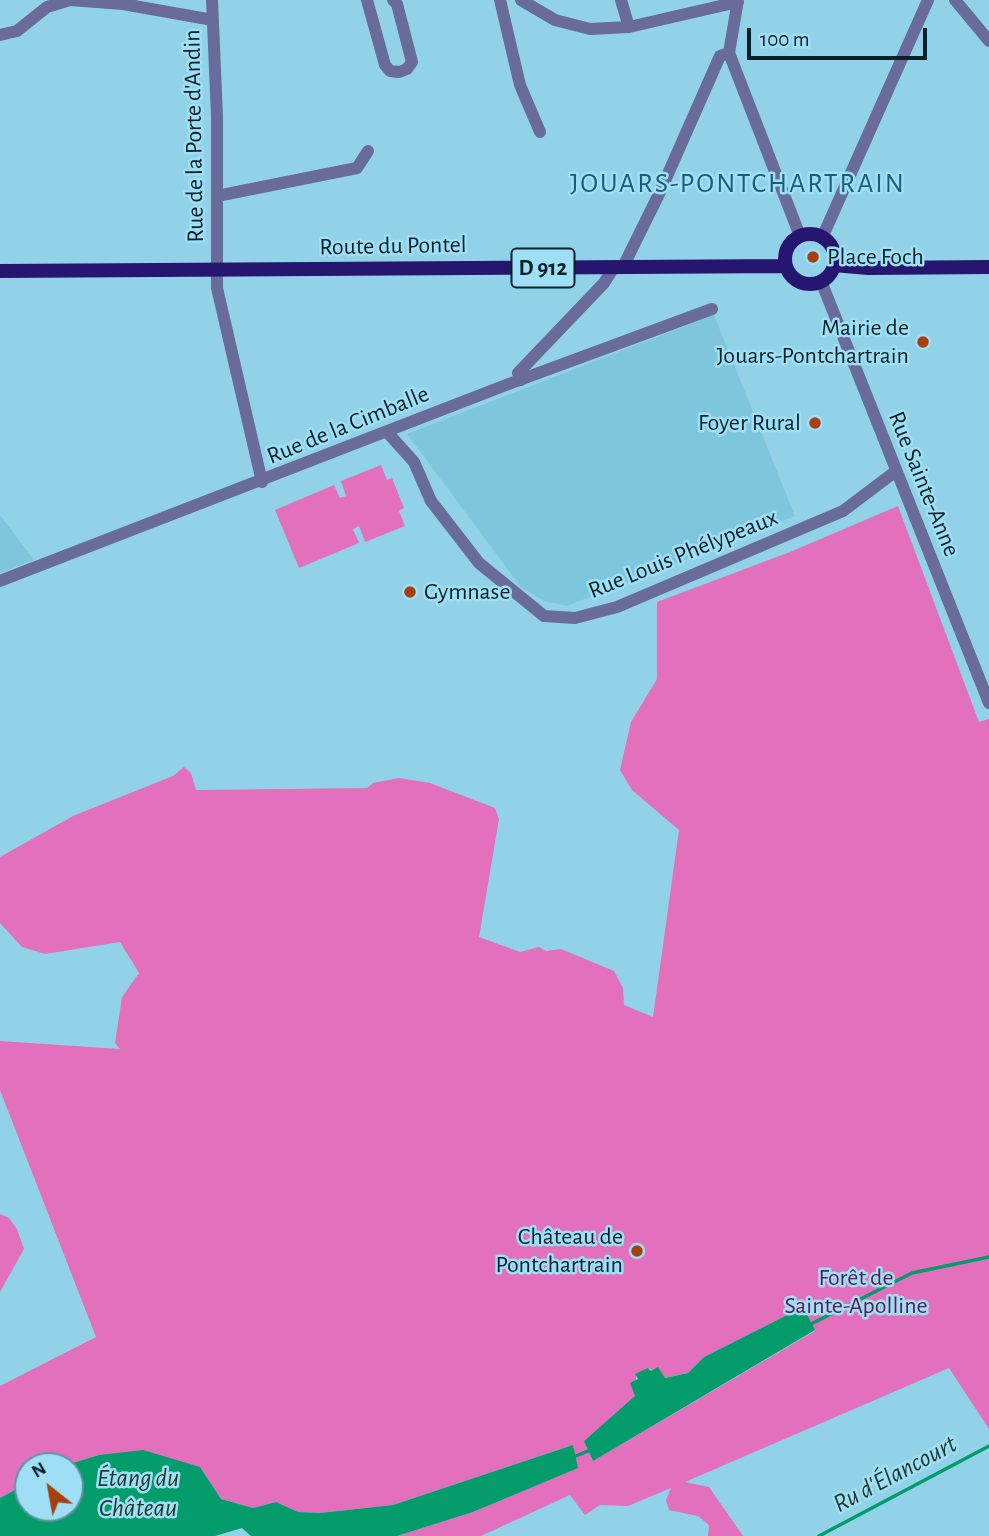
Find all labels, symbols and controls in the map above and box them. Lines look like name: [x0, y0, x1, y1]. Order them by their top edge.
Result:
scale bar: [751, 14, 931, 58]
street label: Rue de la Porte d'Andin: [178, 29, 210, 243]
text: 100 m: [760, 29, 810, 50]
district label: JOUARS-PONTCHARTRAIN: [573, 167, 903, 201]
street label: Route du Pontel: [319, 230, 467, 262]
place label: Place Foch: [827, 243, 924, 271]
road number: D 912: [512, 248, 574, 288]
marker: Place Foch: [805, 249, 821, 265]
place label: Mairie de Jouars-Pontchartrain: [716, 314, 909, 370]
marker: Mairie de Jouars-Pontchartrain: [915, 334, 931, 350]
street label: Rue de la Cimballe: [263, 379, 433, 471]
street label: Rue Sainte-Anne: [882, 407, 966, 561]
place label: Foyer Rural: [698, 409, 801, 437]
marker: Foyer Rural: [807, 415, 823, 431]
street label: Rue Louis Phélypeaux: [584, 503, 782, 605]
place label: Gymnase: [424, 578, 511, 606]
marker: Gymnase: [402, 584, 418, 600]
place label: Château de Pontchartrain: [496, 1223, 623, 1279]
marker: Château de Pontchartrain: [629, 1243, 645, 1259]
park label: Forêt de Sainte-Apolline: [784, 1264, 928, 1320]
water label: Ru d'Élancourt: [828, 1428, 962, 1520]
north arrow: [14, 1452, 84, 1522]
text: N: [28, 1459, 50, 1482]
water label: Étang du Château: [97, 1462, 179, 1524]

